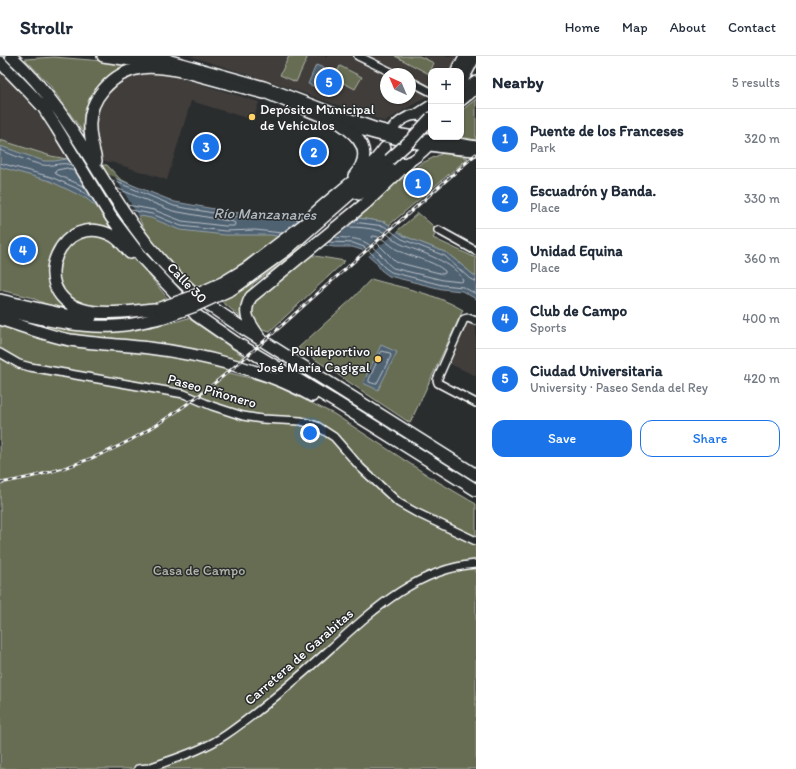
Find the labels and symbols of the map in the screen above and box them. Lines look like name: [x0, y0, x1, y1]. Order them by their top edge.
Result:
pin: 5: [316, 67, 342, 97]
north arrow: [380, 68, 416, 104]
place label: Depósito Municipal de Vehículos: [260, 101, 375, 134]
marker: Depósito Municipal de Vehículos: [247, 112, 257, 122]
pin: 3: [193, 132, 219, 162]
pin: 2: [301, 137, 327, 167]
pin: 1: [405, 168, 431, 198]
water label: Río Manzanares: [214, 204, 318, 224]
pin: 4: [10, 235, 36, 265]
street label: Calle 30: [163, 259, 211, 307]
place label: Polideportivo José María Cagigal: [257, 343, 370, 376]
marker: Polideportivo José María Cagigal: [373, 354, 383, 364]
street label: Paseo Piñonero: [166, 370, 258, 412]
your location: [300, 423, 320, 443]
park label: Casa de Campo: [153, 562, 245, 579]
street label: Carretera de Garabitas: [241, 605, 357, 709]

